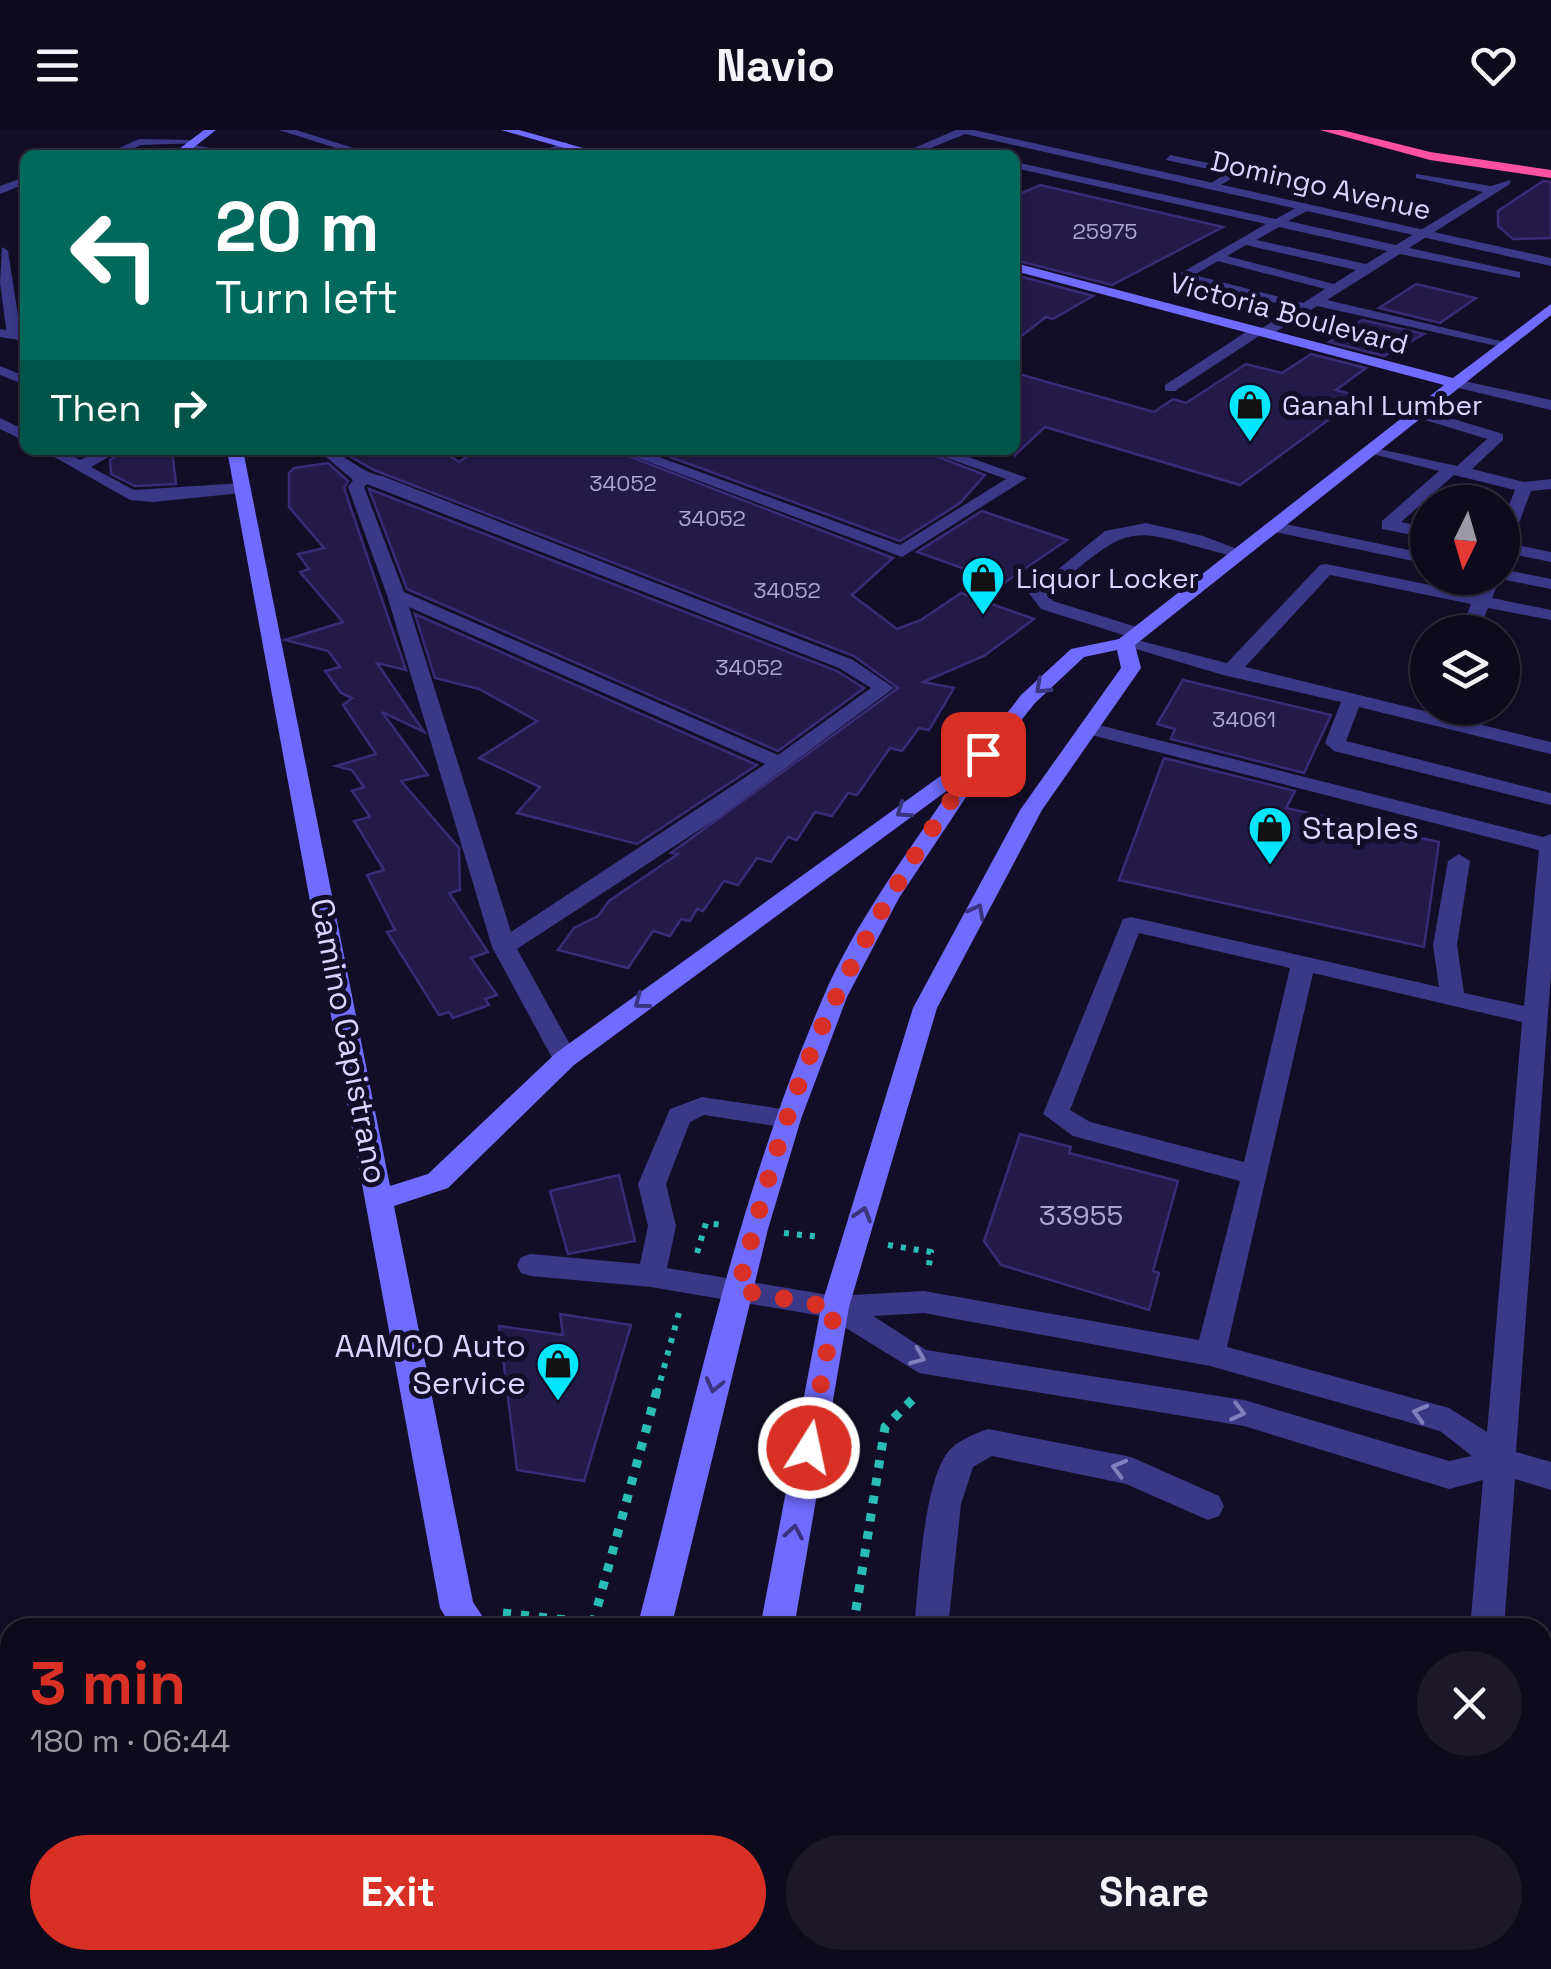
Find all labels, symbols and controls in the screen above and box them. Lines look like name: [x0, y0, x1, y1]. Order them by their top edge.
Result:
text: Navio: [716, 37, 835, 94]
icon: menu: [30, 38, 85, 93]
icon: heart: [1466, 38, 1521, 93]
street label: Domingo Avenue: [1207, 142, 1435, 228]
text: 20 m: [215, 182, 380, 271]
icon: left: [50, 190, 180, 320]
house number: 25975: [1072, 217, 1138, 245]
street label: Victoria Boulevard: [1166, 264, 1412, 362]
text: Turn left: [215, 269, 398, 326]
icon: right: [161, 380, 216, 435]
shop icon: Ganahl Lumber: [1227, 382, 1273, 443]
text: Then: [50, 384, 141, 432]
place label: Ganahl Lumber: [1282, 387, 1483, 423]
house number: 34052: [589, 469, 657, 497]
north arrow: [1410, 485, 1520, 595]
map controls: [1410, 485, 1520, 725]
house number: 34052: [678, 504, 746, 532]
shop icon: Liquor Locker: [960, 555, 1006, 616]
place label: Liquor Locker: [1016, 560, 1199, 596]
house number: 34052: [753, 576, 821, 604]
button: layers: [1410, 615, 1520, 725]
house number: 34052: [715, 653, 783, 681]
one-way arrow: [1035, 675, 1054, 693]
house number: 34061: [1212, 705, 1276, 733]
pin: [941, 712, 1026, 797]
icon: arrive: [956, 727, 1011, 782]
one-way arrow: [896, 799, 915, 817]
shop icon: Staples: [1247, 805, 1293, 866]
place label: Staples: [1302, 808, 1419, 848]
street label: Camino Capistrano: [302, 895, 396, 1187]
one-way arrow: [964, 904, 984, 922]
one-way arrow: [634, 991, 652, 1008]
house number: 33955: [1039, 1197, 1123, 1233]
one-way arrow: [851, 1206, 872, 1223]
place label: AAMCO Auto Service: [335, 1326, 526, 1403]
shop icon: AAMCO Auto Service: [535, 1341, 581, 1402]
one-way arrow: [909, 1345, 926, 1366]
one-way arrow: [705, 1376, 726, 1393]
position arrow: [757, 1396, 861, 1500]
one-way arrow: [1229, 1400, 1246, 1421]
one-way arrow: [1412, 1404, 1430, 1425]
one-way arrow: [1110, 1459, 1128, 1480]
one-way arrow: [783, 1523, 804, 1540]
text: 3 min: [30, 1645, 186, 1722]
button: close: [1417, 1651, 1522, 1756]
text: 180 m · 06:44: [30, 1721, 230, 1761]
button: Exit: [30, 1835, 766, 1950]
button: Share: [786, 1835, 1522, 1950]

